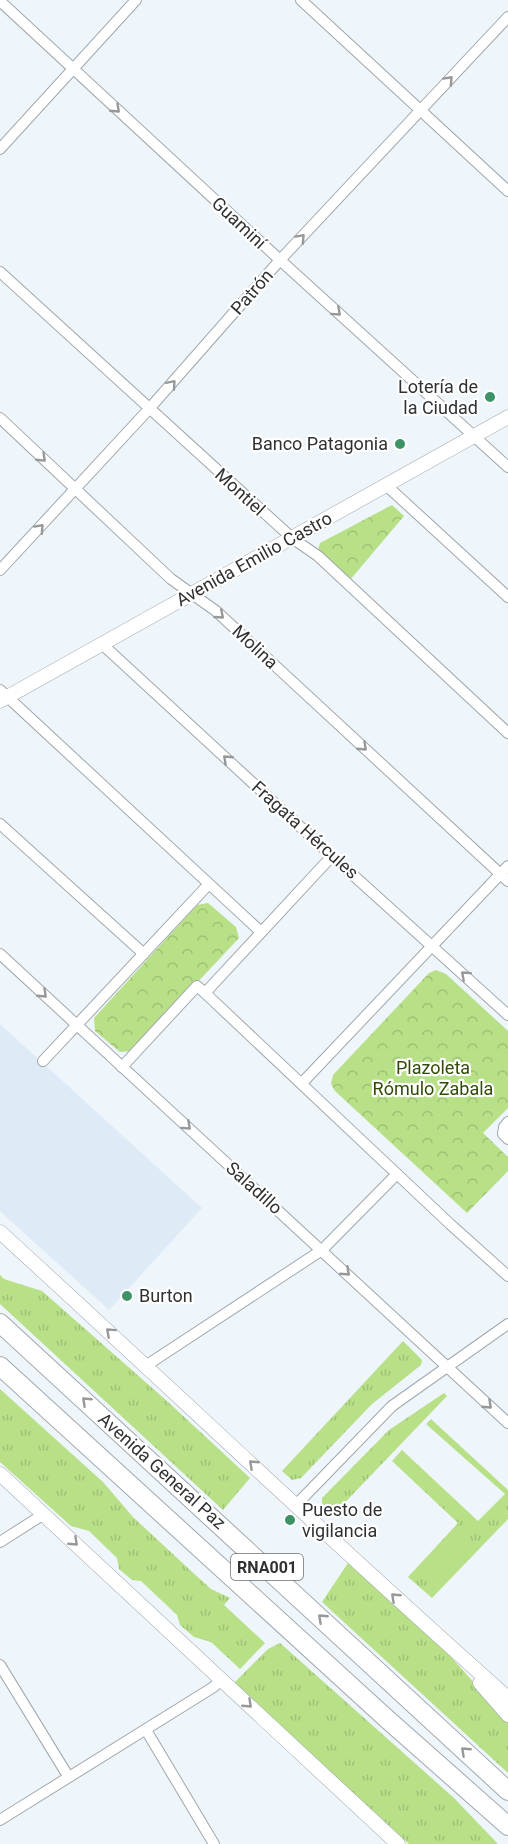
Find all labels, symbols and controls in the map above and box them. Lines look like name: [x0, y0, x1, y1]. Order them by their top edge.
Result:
one-way arrow: [441, 76, 452, 87]
one-way arrow: [109, 102, 120, 113]
street label: Guaminí: [208, 192, 271, 253]
one-way arrow: [294, 234, 305, 244]
street label: Patrón: [226, 265, 277, 319]
one-way arrow: [330, 305, 340, 316]
place label: Lotería de la Ciudad: [398, 376, 478, 418]
one-way arrow: [165, 380, 176, 391]
marker: Lotería de la Ciudad: [483, 390, 497, 404]
place label: Banco Patagonia: [252, 433, 388, 454]
marker: Banco Patagonia: [393, 437, 407, 451]
one-way arrow: [35, 451, 46, 462]
street label: Montiel: [211, 464, 270, 520]
street label: Avenida Emilio Castro: [172, 507, 335, 610]
one-way arrow: [33, 524, 44, 534]
one-way arrow: [213, 608, 224, 619]
street label: Molina: [228, 620, 282, 673]
one-way arrow: [357, 740, 367, 751]
one-way arrow: [224, 755, 234, 766]
street label: Fragata Hércules: [248, 776, 363, 883]
one-way arrow: [461, 971, 472, 982]
one-way arrow: [35, 987, 46, 998]
park label: Plazoleta Rómulo Zabala: [373, 1057, 493, 1099]
one-way arrow: [180, 1119, 190, 1130]
street label: Saladillo: [222, 1157, 287, 1218]
one-way arrow: [339, 1265, 349, 1276]
place label: Burton: [139, 1285, 193, 1306]
marker: Burton: [120, 1289, 134, 1303]
one-way arrow: [106, 1328, 117, 1339]
one-way arrow: [82, 1397, 92, 1408]
one-way arrow: [482, 1398, 492, 1409]
street label: Avenida General Paz: [94, 1408, 230, 1533]
one-way arrow: [249, 1461, 260, 1472]
place label: Puesto de vigilancia: [302, 1499, 382, 1541]
marker: Puesto de vigilancia: [283, 1513, 297, 1527]
one-way arrow: [67, 1535, 78, 1546]
road number: RNA001: [231, 1554, 303, 1580]
one-way arrow: [392, 1593, 402, 1604]
one-way arrow: [319, 1614, 329, 1625]
one-way arrow: [240, 1696, 251, 1707]
one-way arrow: [462, 1747, 472, 1758]

